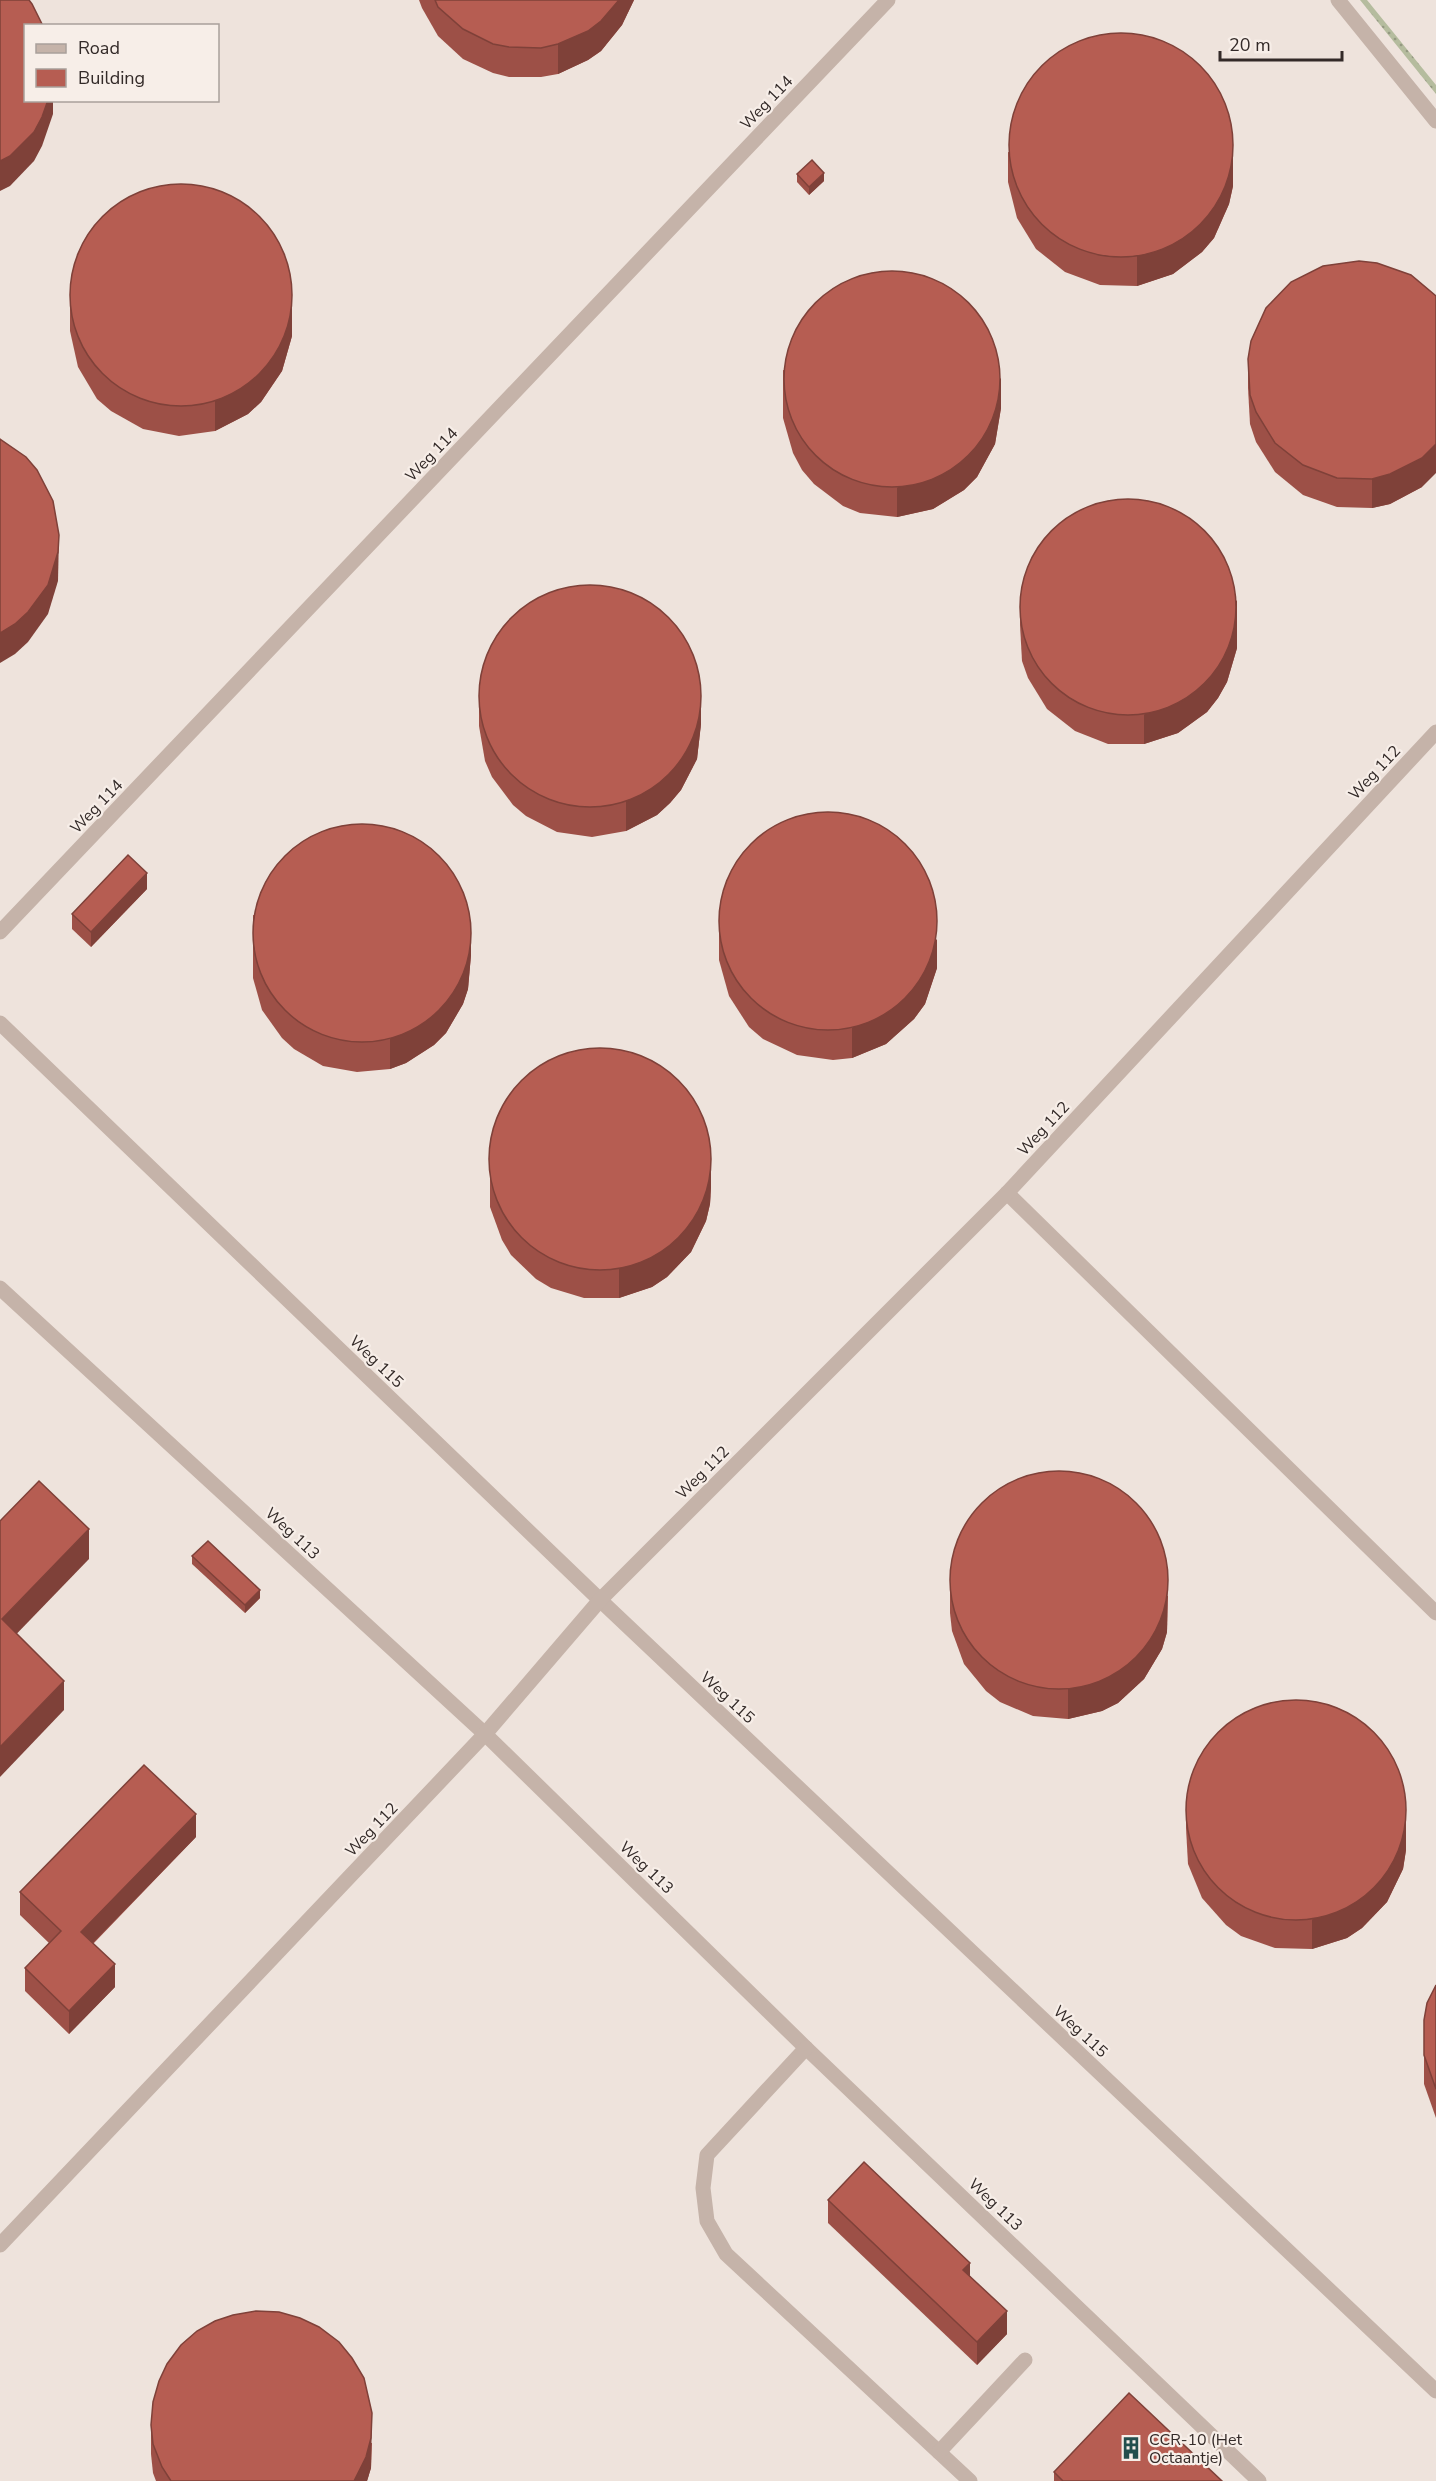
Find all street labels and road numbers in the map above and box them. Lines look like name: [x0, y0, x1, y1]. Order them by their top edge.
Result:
street label: Weg 114: [735, 70, 798, 135]
street label: Weg 114: [400, 422, 463, 487]
street label: Weg 112: [1344, 741, 1406, 805]
street label: Weg 114: [65, 774, 128, 839]
street label: Weg 112: [1013, 1097, 1075, 1161]
street label: Weg 115: [344, 1330, 408, 1393]
street label: Weg 112: [671, 1441, 734, 1504]
street label: Weg 113: [260, 1503, 324, 1565]
street label: Weg 115: [695, 1667, 759, 1729]
street label: Weg 112: [340, 1798, 403, 1862]
street label: Weg 113: [614, 1836, 678, 1899]
street label: Weg 115: [1048, 2001, 1112, 2063]
street label: Weg 113: [963, 2173, 1027, 2236]

